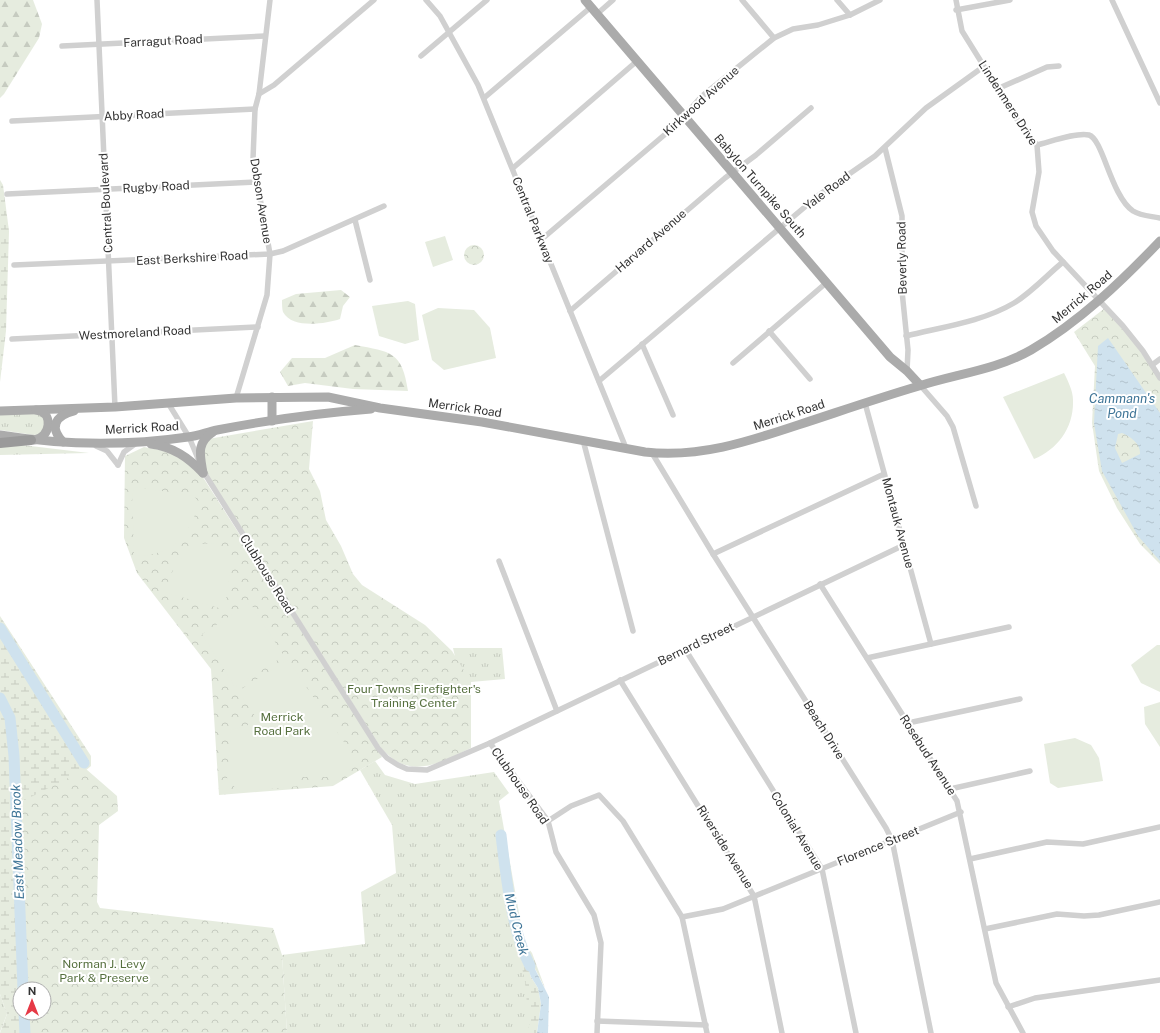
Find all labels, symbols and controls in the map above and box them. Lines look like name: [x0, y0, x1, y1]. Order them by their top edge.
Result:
street label: Farragut Road: [123, 32, 203, 50]
street label: Lindenmere Drive: [975, 58, 1041, 148]
street label: Kirkwood Avenue: [660, 63, 742, 139]
street label: Abby Road: [103, 106, 165, 124]
street label: Babylon Turnpike South: [711, 131, 809, 241]
street label: Central Boulevard: [96, 153, 116, 253]
street label: Dobson Avenue: [247, 157, 275, 245]
street label: Yale Road: [801, 169, 853, 213]
street label: Central Parkway: [509, 175, 557, 266]
street label: Rugby Road: [122, 178, 190, 196]
street label: Harvard Avenue: [613, 206, 689, 276]
street label: Beverly Road: [894, 221, 910, 295]
street label: East Berkshire Road: [136, 248, 248, 268]
street label: Merrick Road: [1049, 268, 1115, 326]
street label: Westmoreland Road: [78, 323, 192, 343]
water label: Cammann's Pond: [1089, 391, 1155, 421]
street label: Merrick Road: [427, 396, 503, 420]
street label: Merrick Road: [752, 397, 826, 433]
street label: Merrick Road: [105, 419, 179, 437]
street label: Montauk Avenue: [879, 476, 917, 570]
street label: Clubhouse Road: [237, 532, 297, 616]
street label: Bernard Street: [656, 619, 737, 668]
park label: Four Towns Firefighter's Training Center: [347, 682, 481, 710]
street label: Beach Drive: [800, 698, 848, 762]
park label: Merrick Road Park: [254, 710, 311, 738]
street label: Rosebud Avenue: [897, 712, 959, 798]
street label: Clubhouse Road: [488, 745, 552, 827]
water label: East Meadow Brook: [8, 784, 27, 900]
street label: Colonial Avenue: [768, 789, 826, 873]
street label: Riverside Avenue: [694, 803, 756, 891]
street label: Florence Street: [835, 823, 921, 869]
water label: Mud Creek: [502, 891, 531, 957]
park label: Norman J. Levy Park & Preserve: [59, 957, 149, 985]
north arrow: [12, 981, 52, 1021]
text: N: [28, 985, 36, 997]

